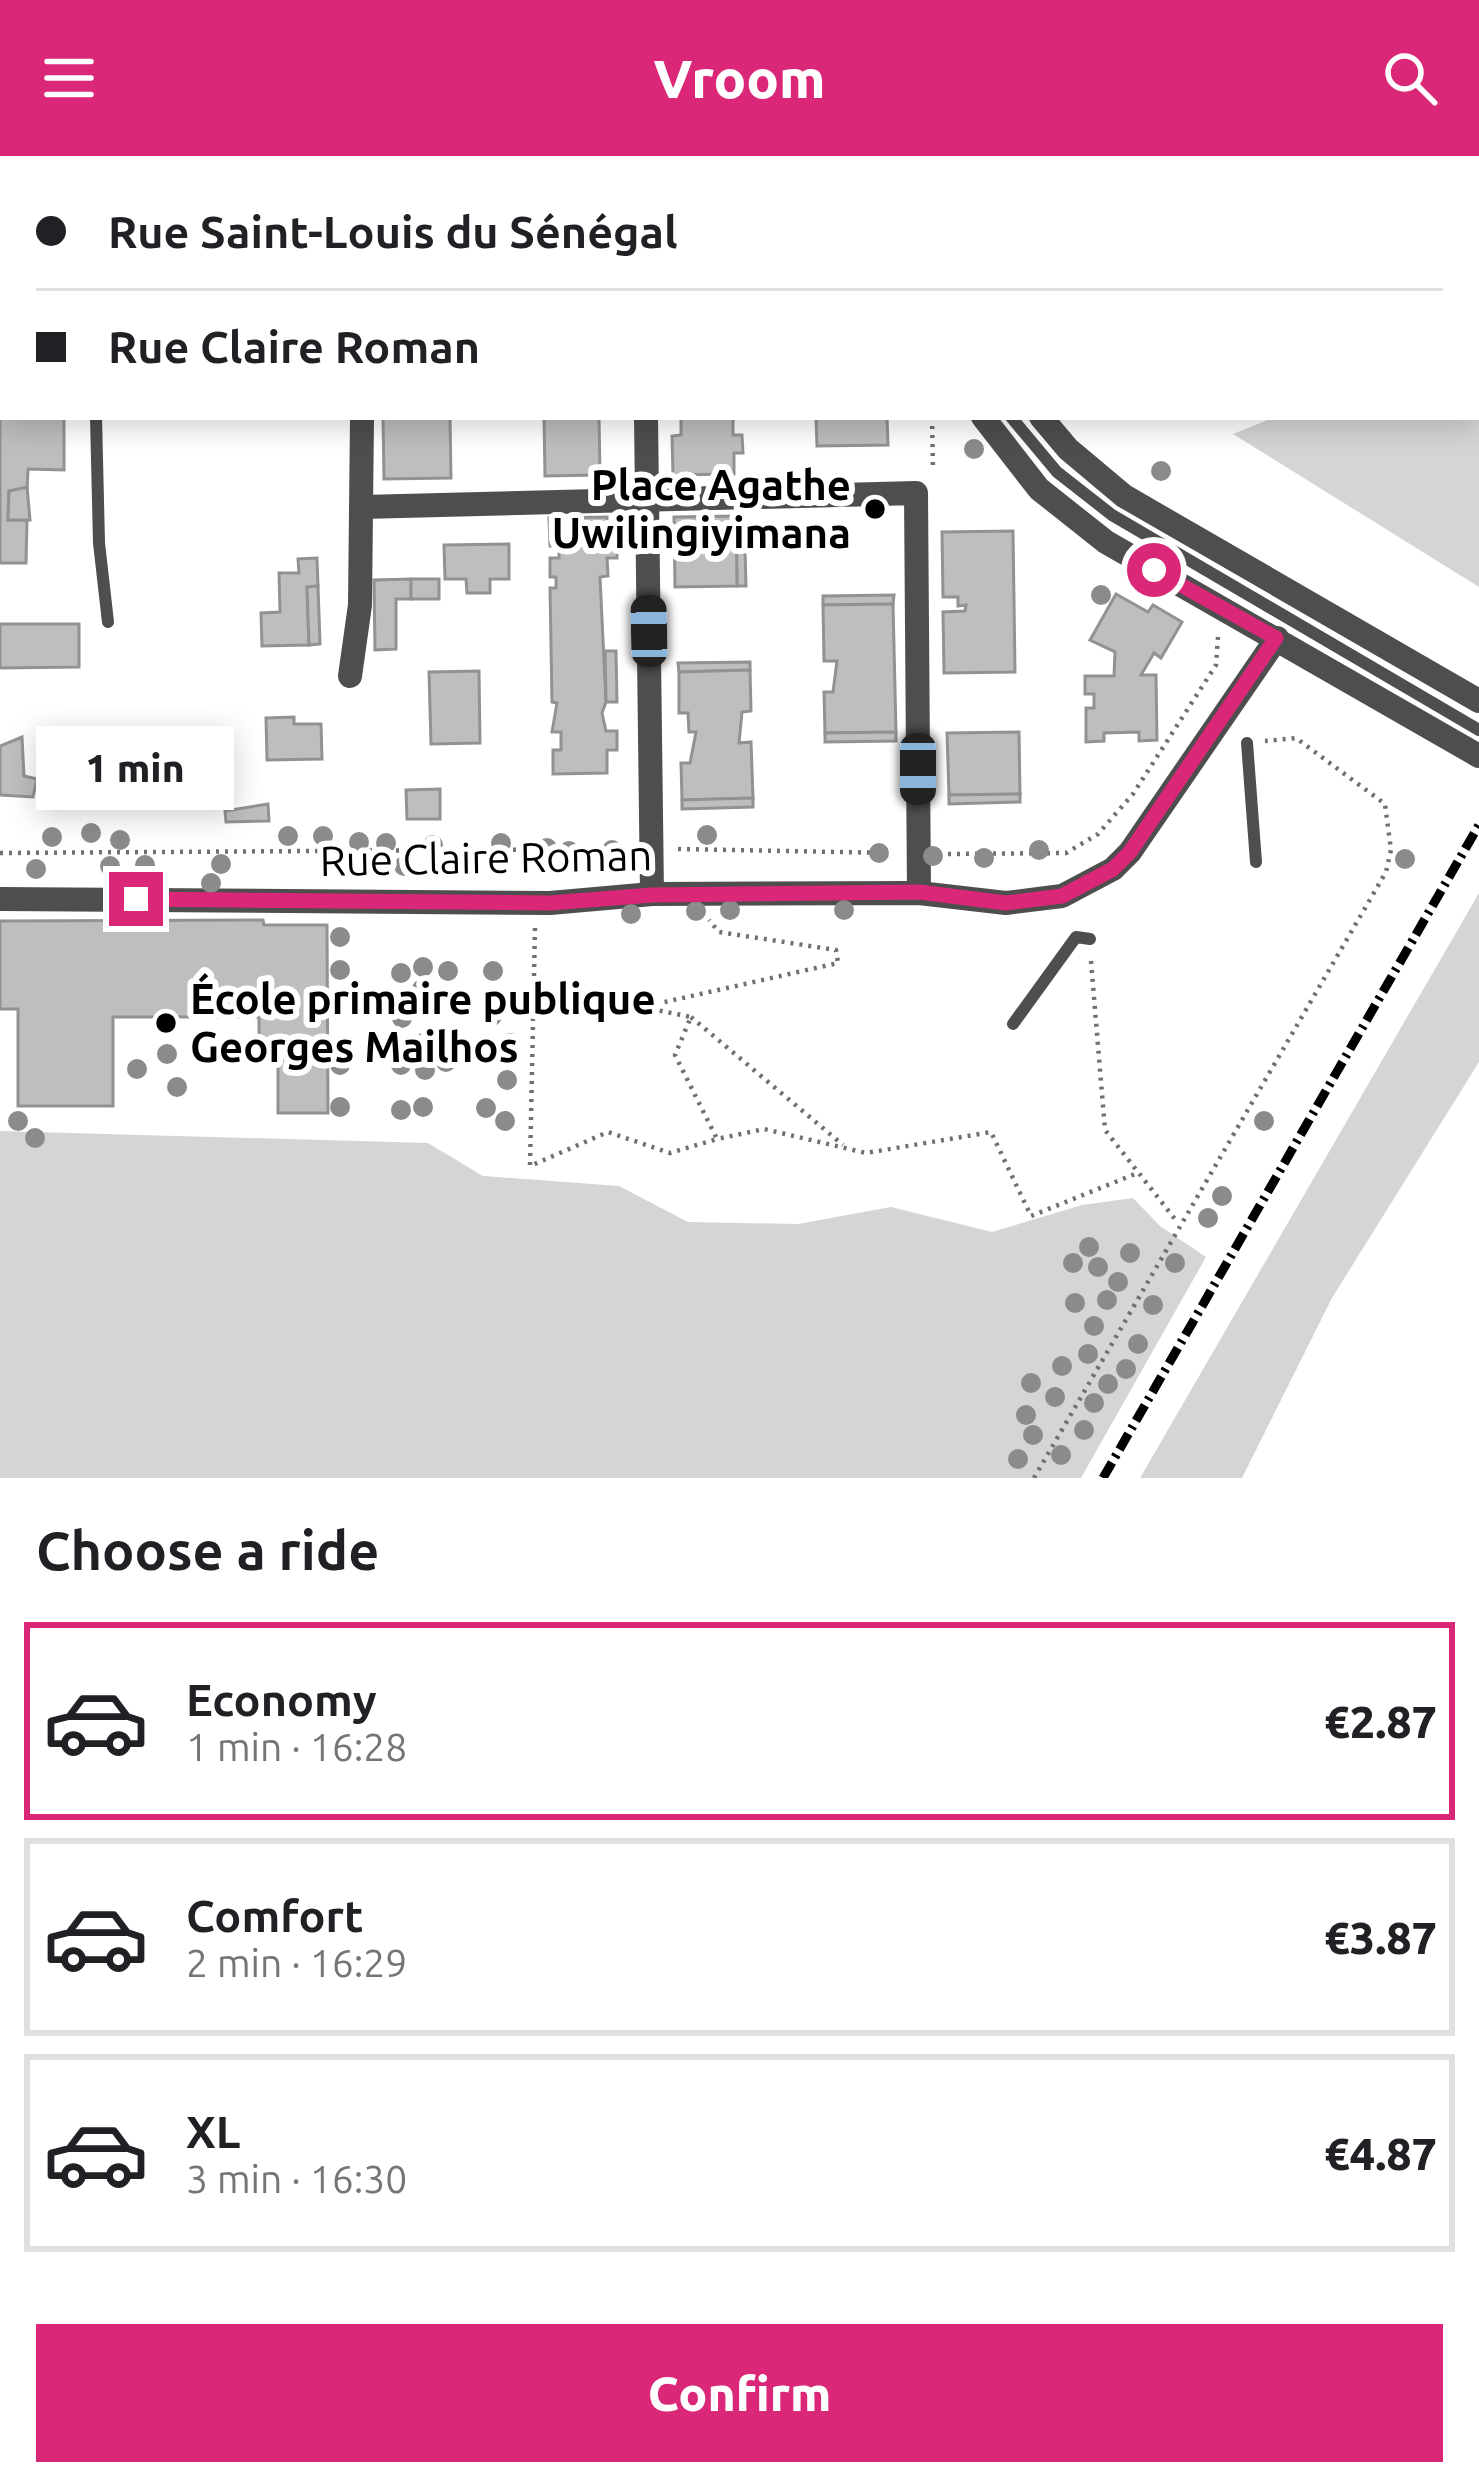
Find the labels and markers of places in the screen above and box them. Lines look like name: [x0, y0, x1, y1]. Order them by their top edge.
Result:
place label: Place Agathe Uwilingiyimana: [552, 461, 851, 556]
marker: Place Agathe Uwilingiyimana: [862, 496, 888, 522]
place label: École primaire publique Georges Mailhos: [190, 972, 656, 1070]
marker: École primaire publique Georges Mailhos: [153, 1010, 179, 1036]

